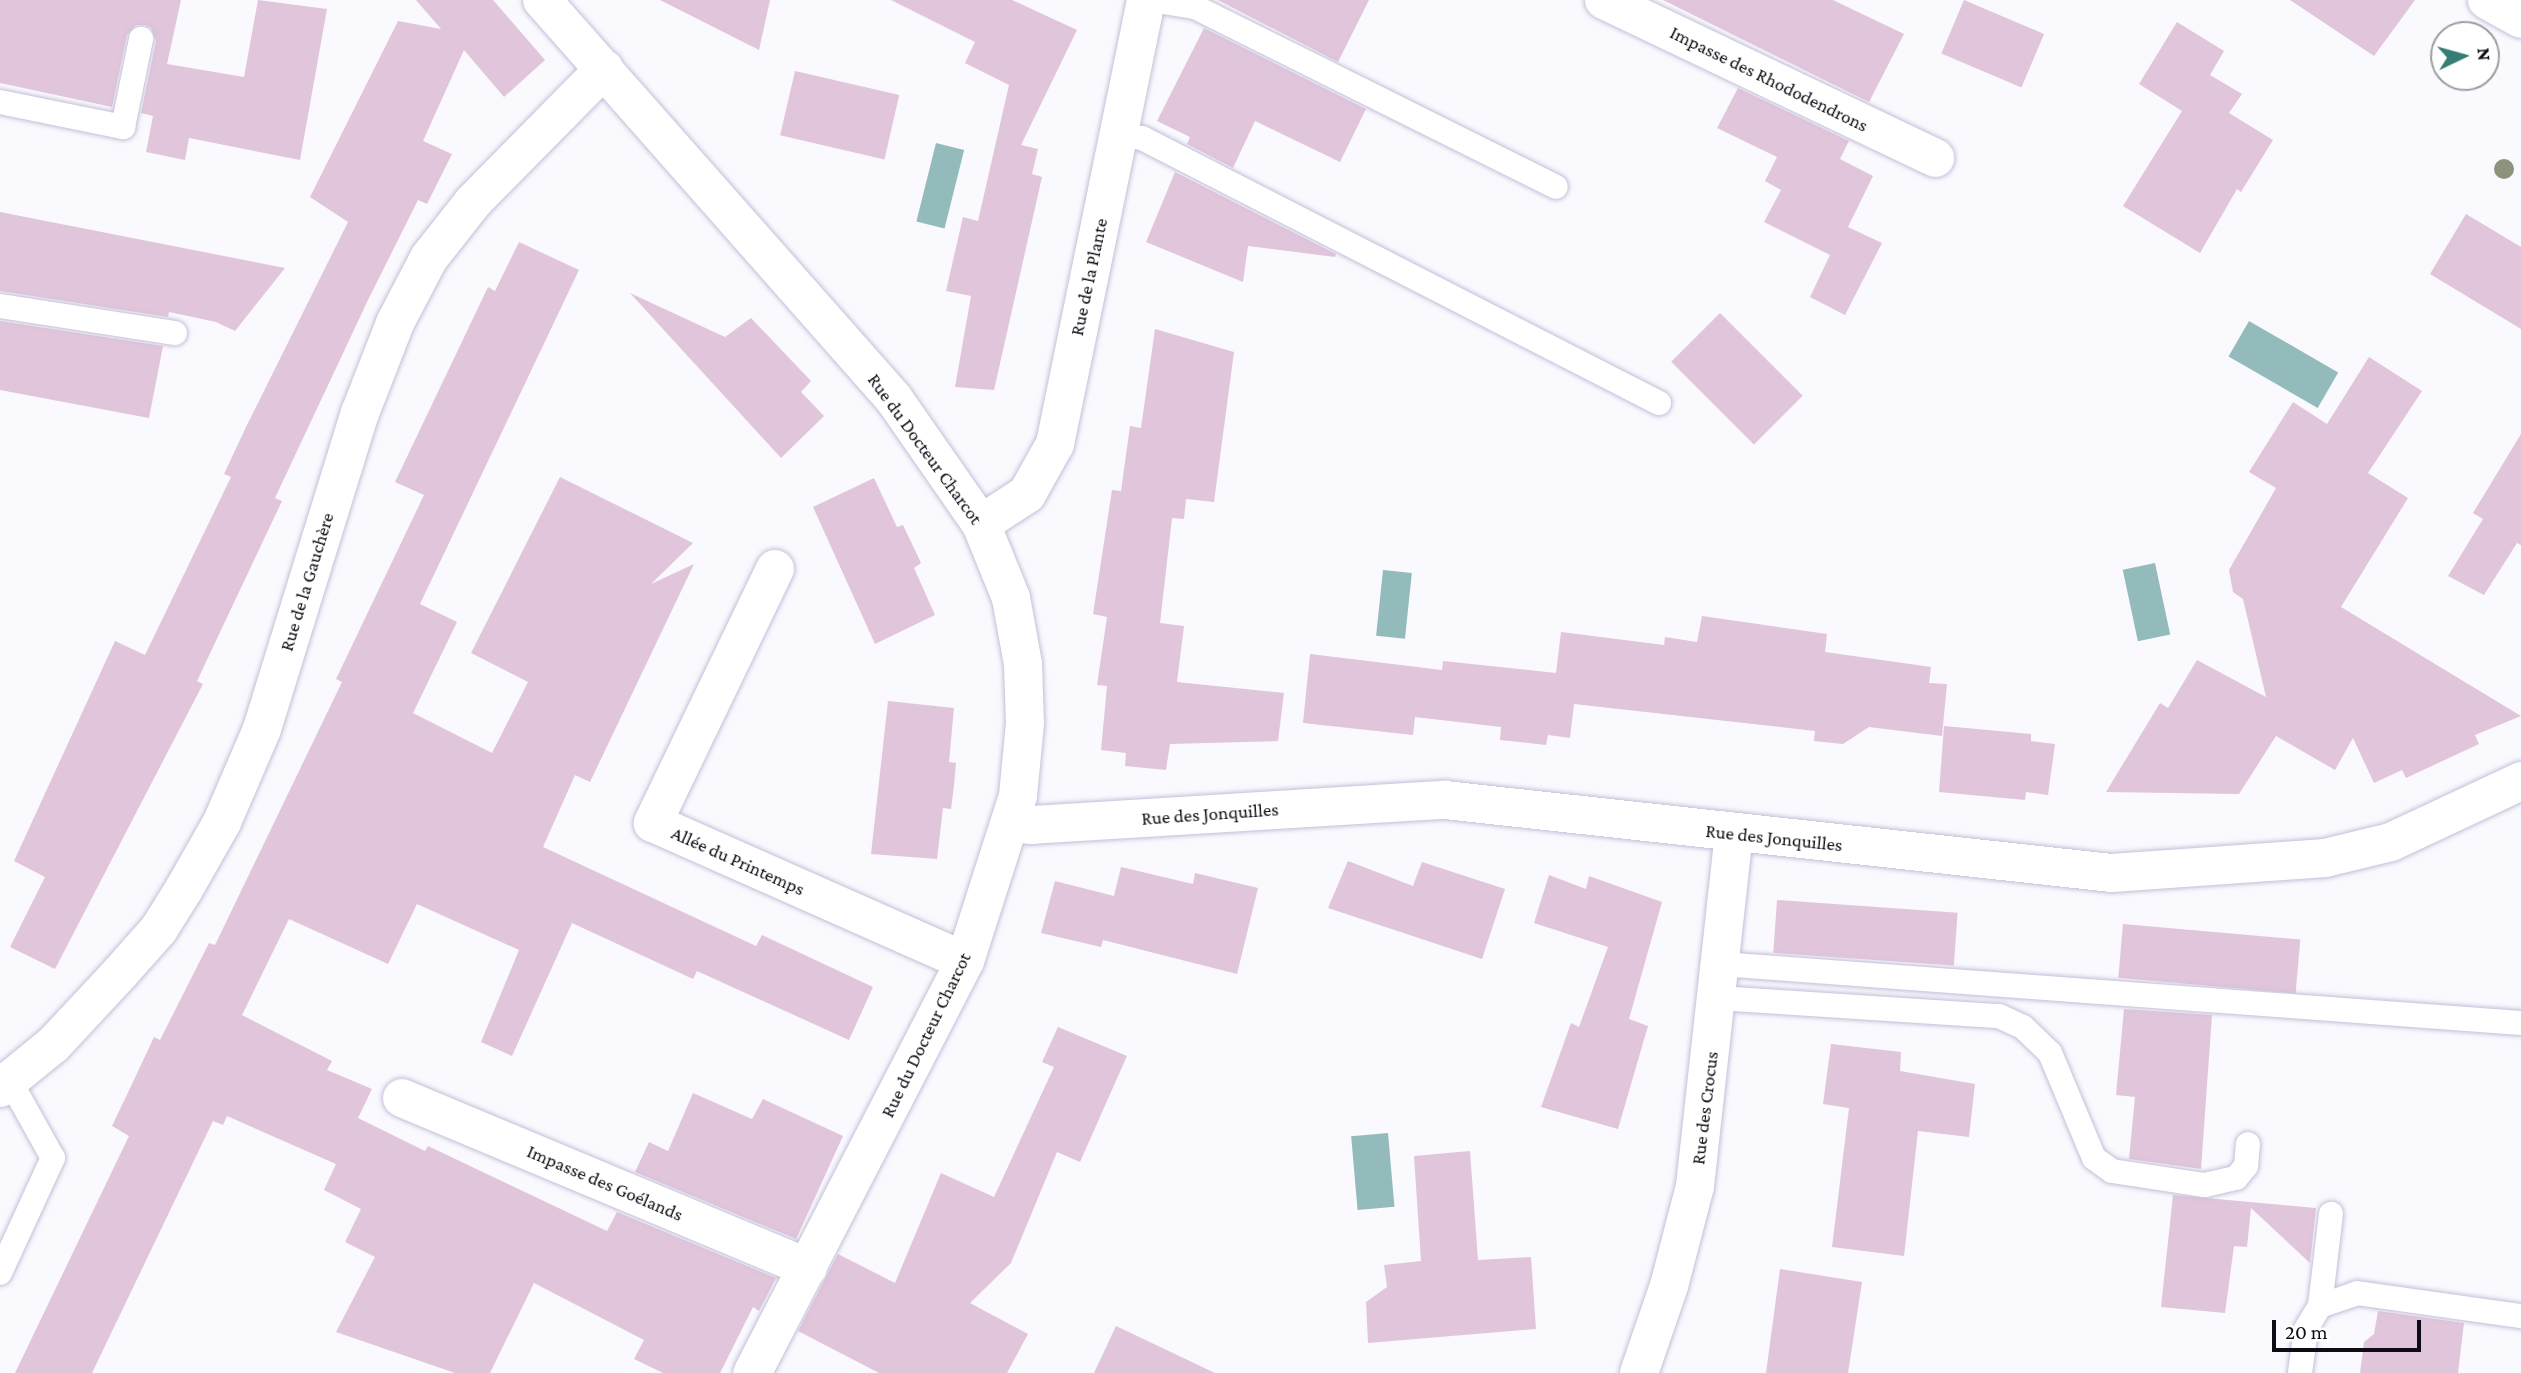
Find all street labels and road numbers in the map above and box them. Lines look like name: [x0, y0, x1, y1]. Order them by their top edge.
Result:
street label: Impasse des Rhododendrons: [1666, 21, 1872, 137]
street label: Rue de la Plante: [1065, 216, 1113, 338]
street label: Rue du Docteur Charcot: [863, 369, 987, 529]
street label: Rue de la Gauchère: [275, 510, 339, 654]
street label: Rue des Jonquilles: [1141, 798, 1279, 830]
street label: Rue des Jonquilles: [1704, 819, 1844, 857]
street label: Allée du Printemps: [668, 821, 808, 901]
street label: Rue du Docteur Charcot: [876, 949, 976, 1121]
street label: Rue des Crocus: [1687, 1050, 1723, 1166]
street label: Impasse des Goélands: [524, 1140, 686, 1226]

